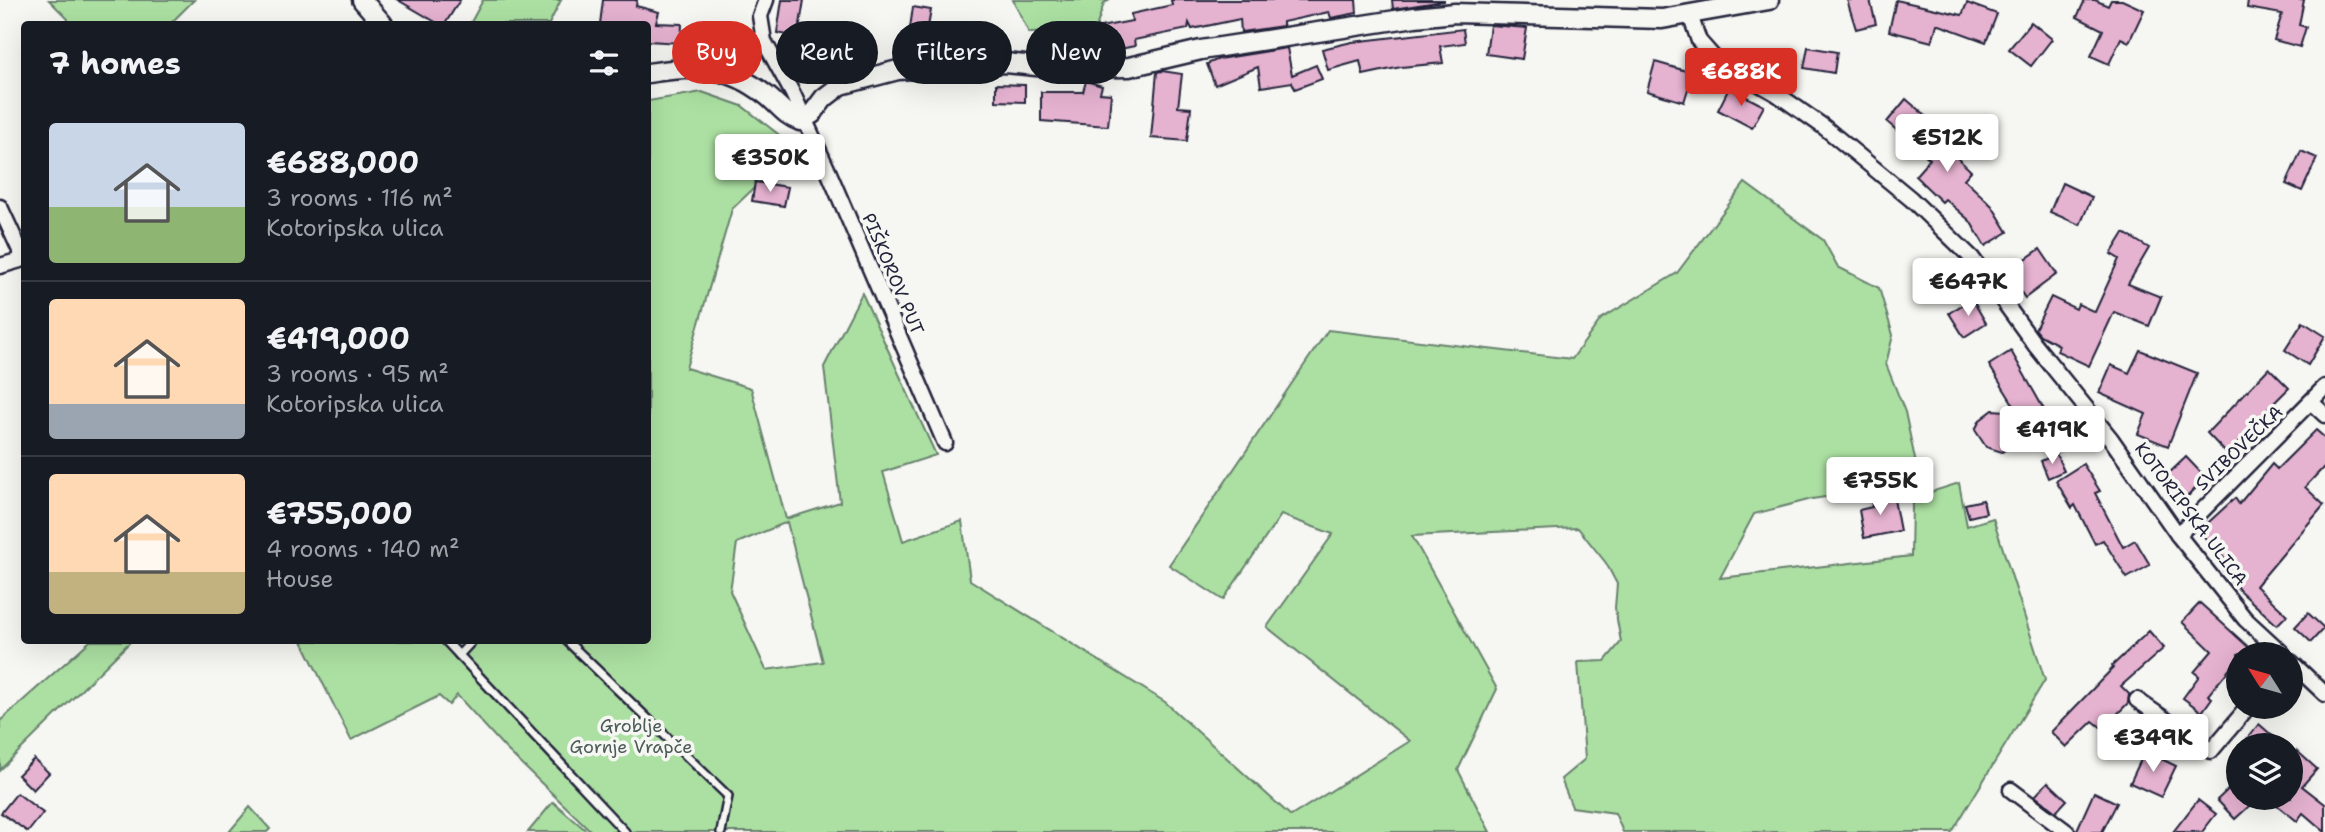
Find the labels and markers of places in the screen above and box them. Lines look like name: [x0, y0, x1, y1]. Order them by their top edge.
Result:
pin: €688K: [1692, 48, 1790, 108]
pin: €512K: [1898, 114, 1996, 174]
pin: €350K: [721, 134, 819, 194]
pin: €647K: [1919, 258, 2017, 318]
pin: €419K: [2003, 406, 2101, 466]
pin: €755K: [1831, 458, 1929, 517]
pin: €349K: [2104, 714, 2202, 774]

